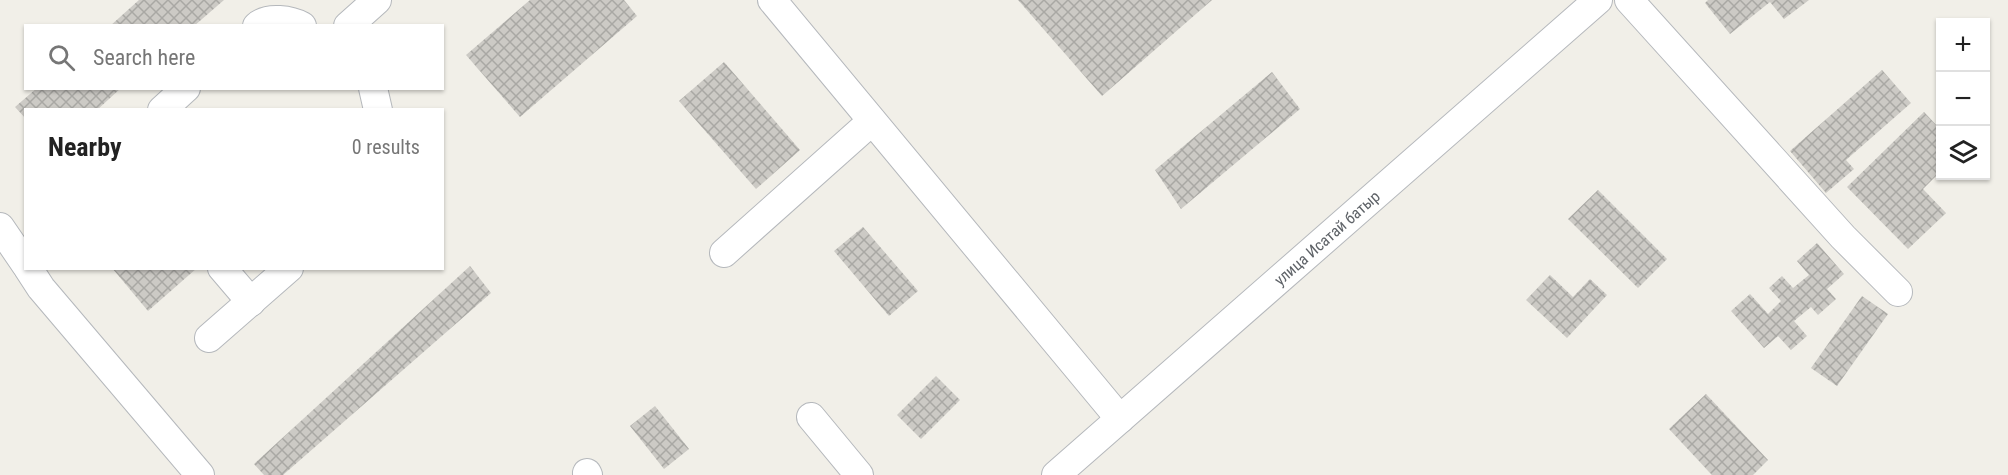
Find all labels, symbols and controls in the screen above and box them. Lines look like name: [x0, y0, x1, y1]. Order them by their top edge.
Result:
map controls: [1936, 18, 1990, 180]
button: +: [1936, 18, 1990, 72]
search box: [24, 24, 444, 90]
icon: search: [45, 41, 78, 74]
text: Search here: [93, 45, 195, 70]
button: −: [1936, 72, 1990, 126]
button: layers: [1936, 126, 1990, 180]
text: Nearby: [48, 132, 122, 162]
text: 0 results: [352, 135, 420, 159]
street label: улица Исатай батыр: [1270, 186, 1384, 289]

